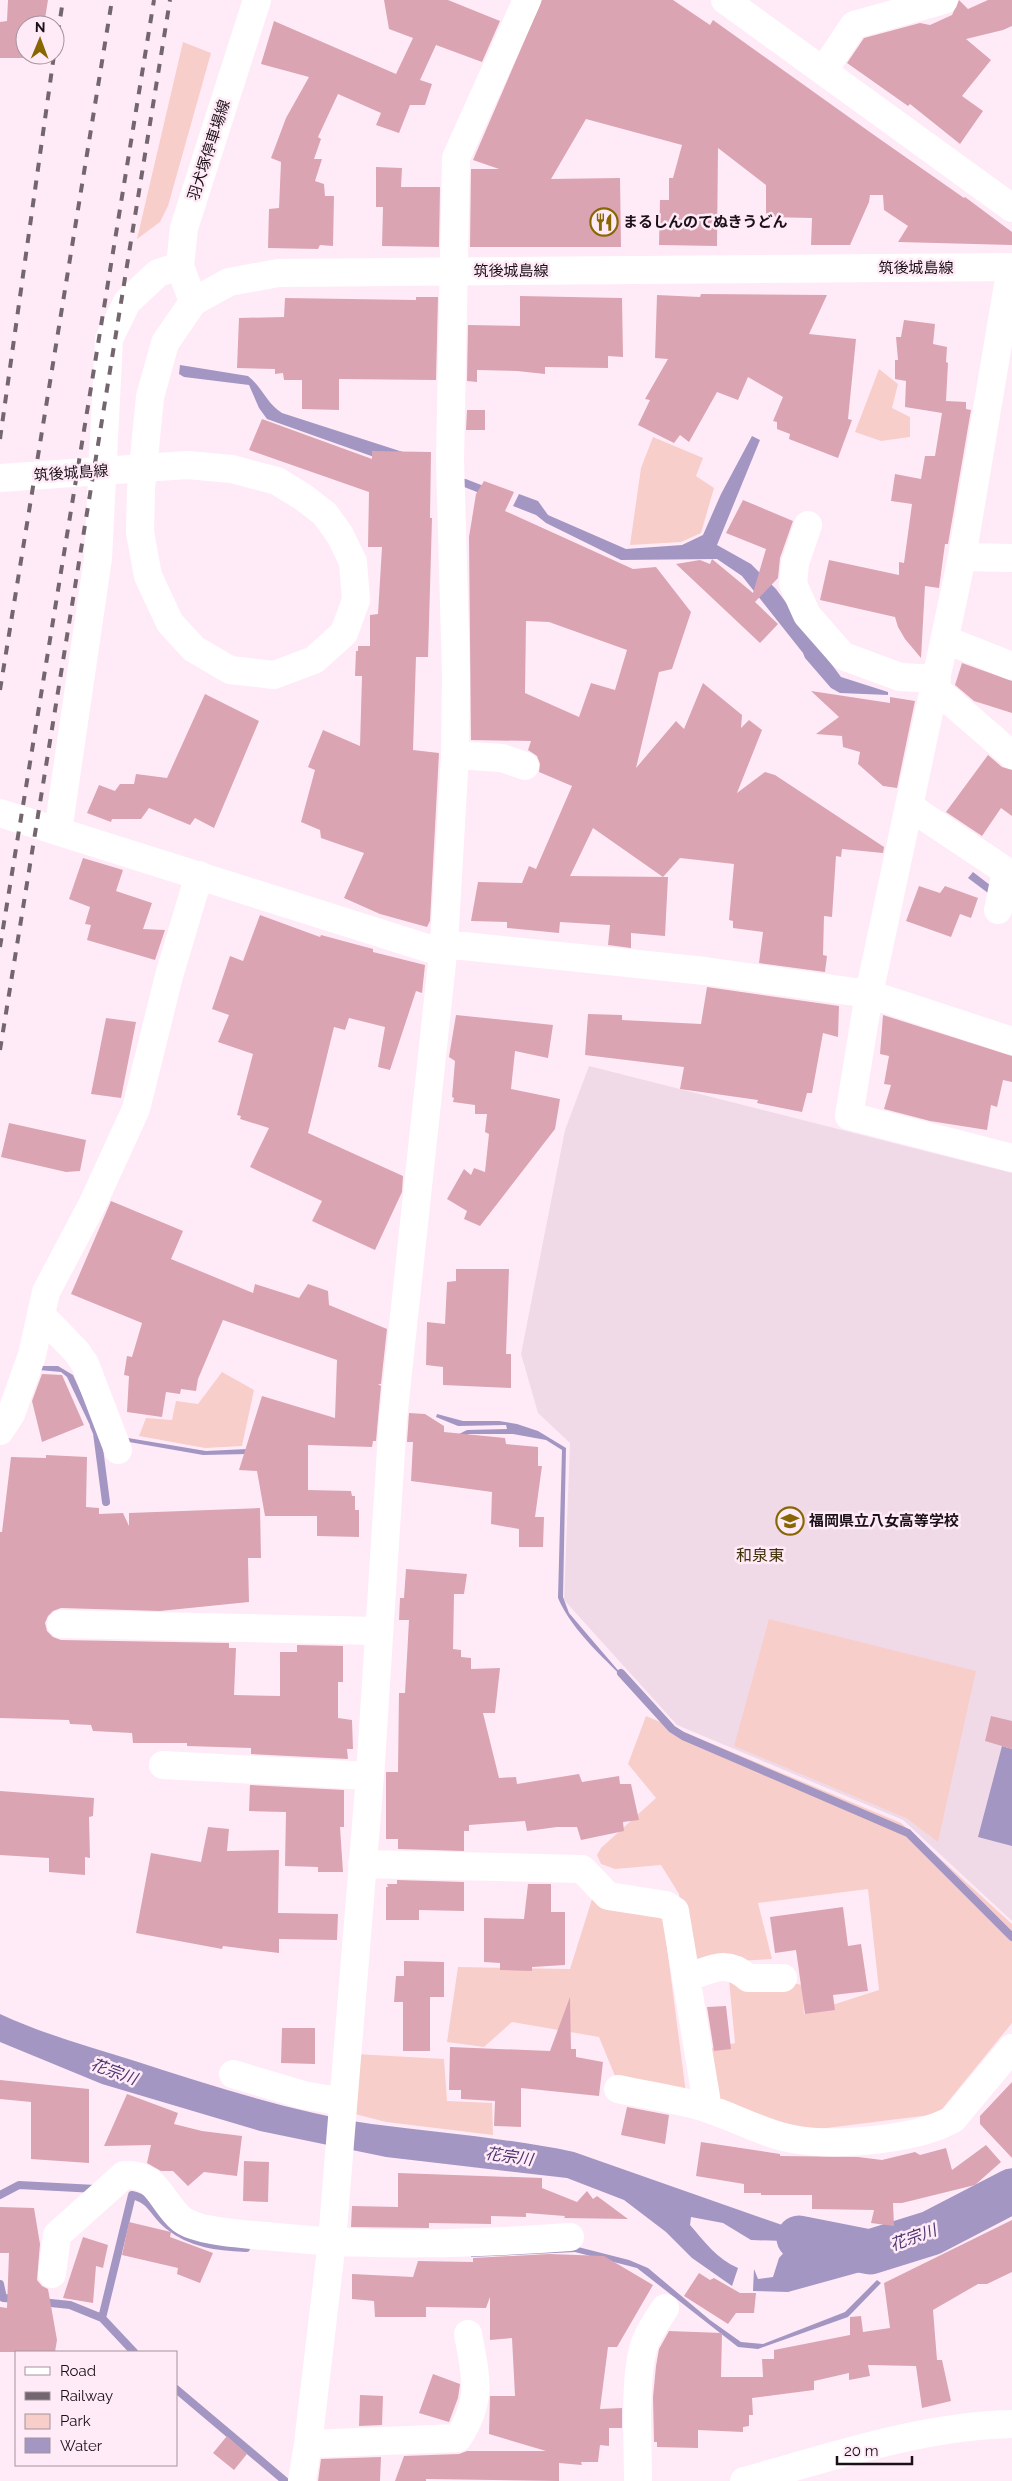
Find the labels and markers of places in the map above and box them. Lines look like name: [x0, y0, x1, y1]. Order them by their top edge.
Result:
restaurant icon: まるしんのてぬきうどん: [589, 207, 619, 237]
place label: まるしんのてぬきうどん: [623, 213, 787, 231]
school or university icon: 福岡県立八女高等学校: [775, 1506, 805, 1536]
place label: 福岡県立八女高等学校: [808, 1512, 959, 1530]

